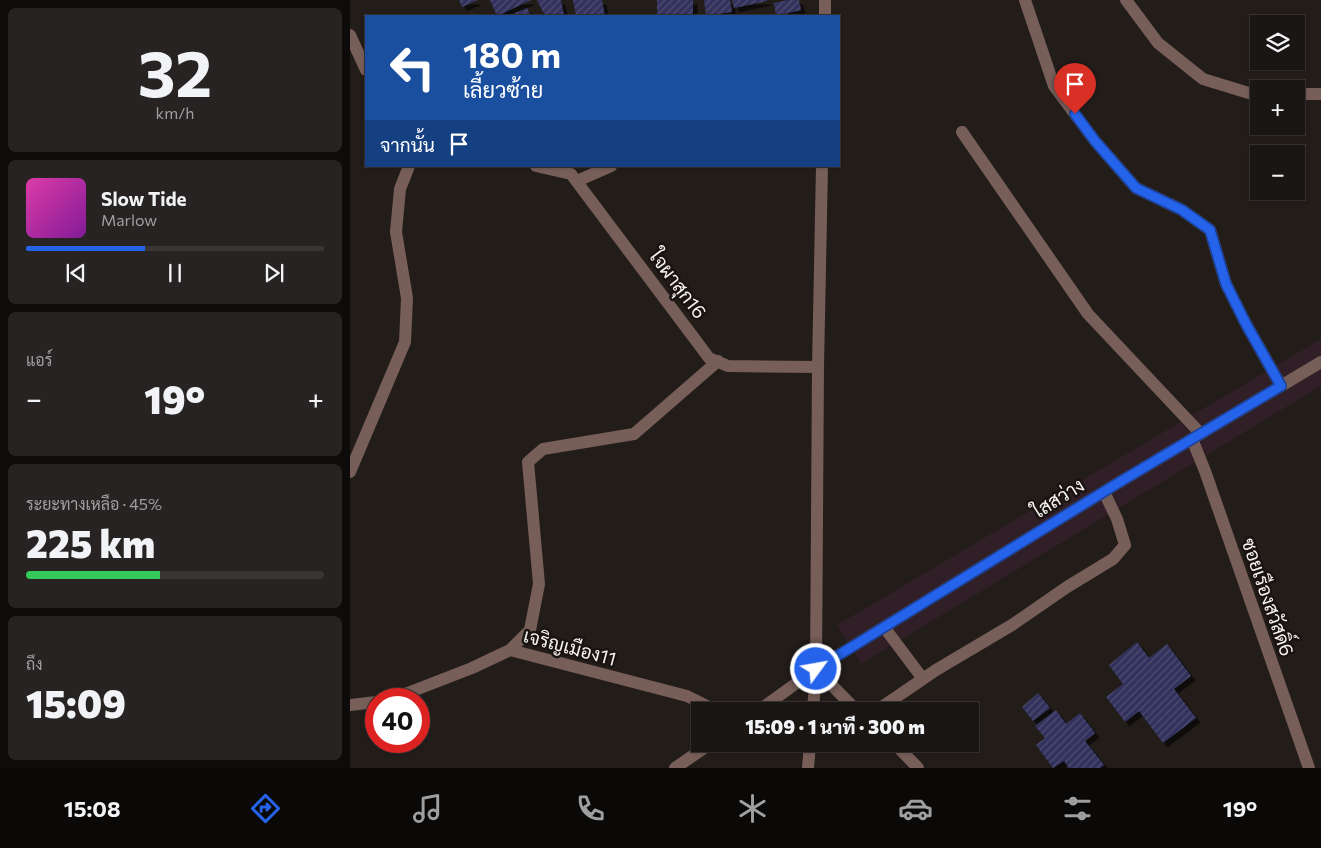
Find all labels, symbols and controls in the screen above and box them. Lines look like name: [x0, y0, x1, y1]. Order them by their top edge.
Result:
map controls: [1250, 15, 1305, 200]
button: layers: [1250, 15, 1305, 70]
text: 32: [138, 31, 212, 110]
text: 180 m: [463, 32, 561, 75]
icon: left: [380, 35, 445, 100]
pin: [1054, 63, 1096, 114]
icon: arrive: [1061, 70, 1089, 98]
text: เลี้ยวซ้าย: [463, 76, 543, 103]
button: +: [1250, 80, 1305, 135]
text: km/h: [156, 103, 194, 122]
icon: arrive: [445, 130, 473, 158]
text: จากนั้น: [380, 133, 435, 156]
button: −: [1250, 145, 1305, 200]
text: Slow Tide: [101, 187, 187, 210]
text: Marlow: [101, 210, 157, 229]
street label: ใจผาสุก16: [642, 243, 712, 324]
icon: previous: [62, 259, 90, 287]
icon: pause: [161, 259, 189, 287]
icon: next: [260, 259, 288, 287]
text: แอร์: [26, 350, 52, 369]
text: 19°: [144, 375, 205, 422]
text: −: [26, 381, 42, 415]
text: +: [308, 381, 324, 415]
street label: ใสสว่าง: [1026, 473, 1088, 523]
text: ระยะทางเหลือ · 45%: [26, 494, 162, 513]
text: 225 km: [26, 519, 155, 566]
street label: ซอยเรืองสวัสดิ์6: [1238, 533, 1305, 659]
street label: เจริญเมือง11: [521, 623, 619, 671]
position arrow: [789, 642, 841, 694]
text: ถึง: [26, 654, 43, 673]
text: 15:09: [26, 679, 126, 726]
speed limit sign: 40: [365, 688, 430, 753]
text: 15:09 · 1 นาที · 300 m: [745, 715, 925, 738]
icon: directions: [248, 791, 283, 826]
icon: music: [410, 791, 445, 826]
icon: phone: [573, 791, 608, 826]
icon: climate: [735, 791, 770, 826]
icon: car: [898, 791, 933, 826]
icon: filters: [1060, 791, 1095, 826]
text: 15:08: [64, 795, 121, 822]
text: 19°: [1223, 795, 1257, 822]

